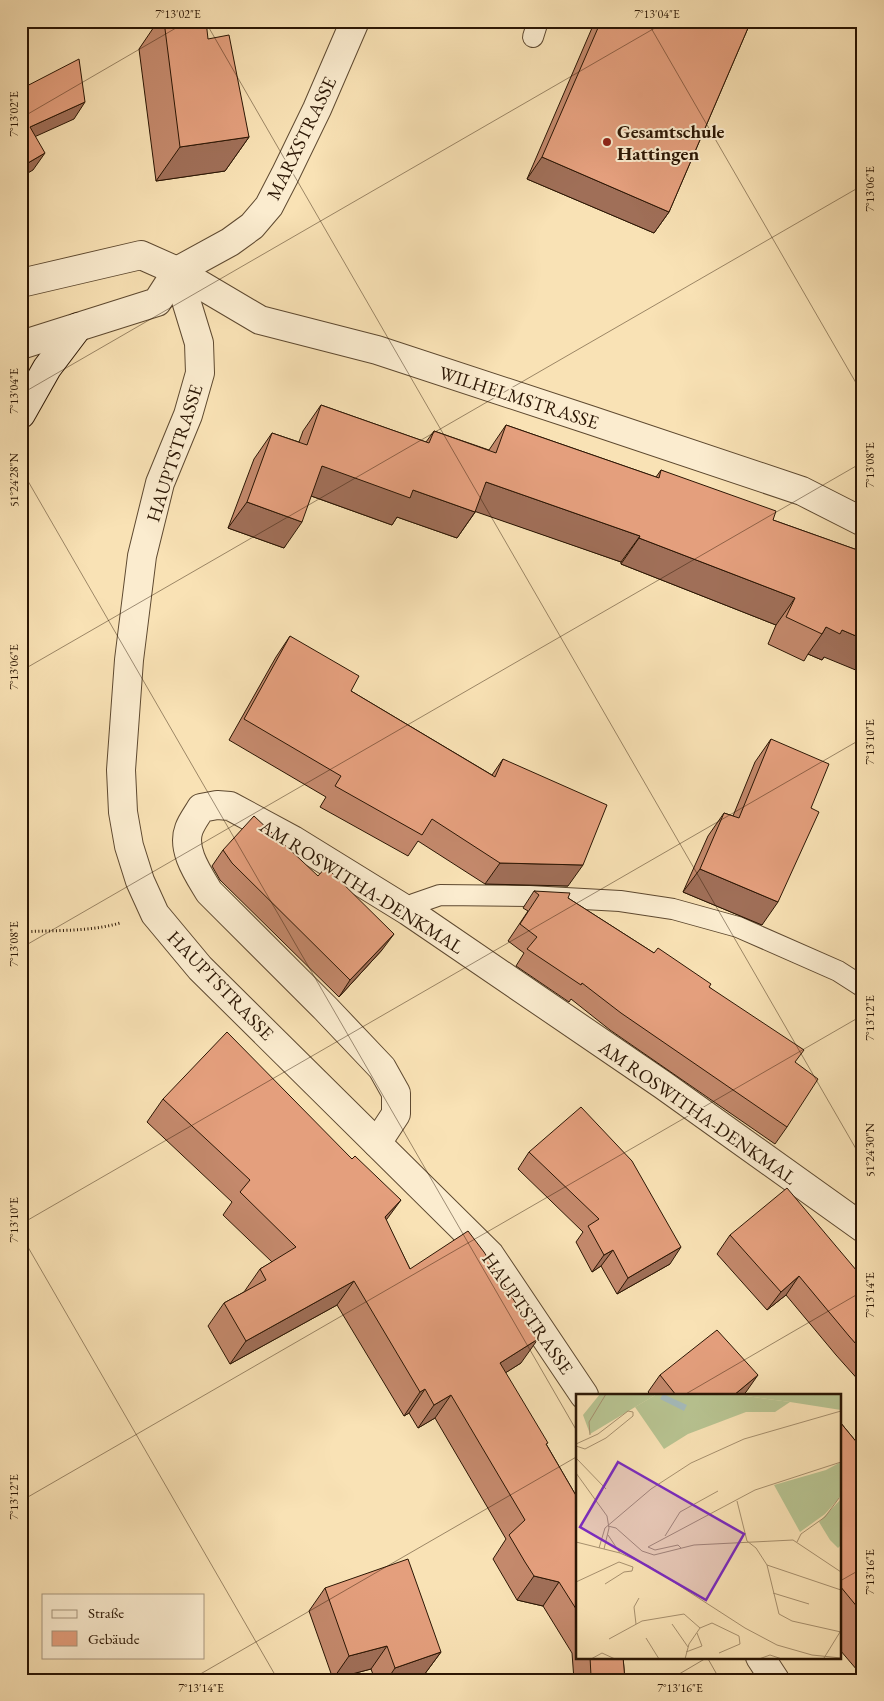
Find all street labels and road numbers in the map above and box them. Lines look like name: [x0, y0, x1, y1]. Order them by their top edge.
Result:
street label: MARXSTRASSE: [261, 72, 342, 204]
street label: WILHELMSTRASSE: [436, 360, 602, 435]
street label: HAUPTSTRASSE: [140, 381, 209, 525]
street label: AM ROSWITHA-DENKMAL: [254, 813, 468, 959]
street label: HAUPTSTRASSE: [162, 925, 280, 1046]
street label: AM ROSWITHA-DENKMAL: [593, 1034, 801, 1190]
street label: HAUPTSTRASSE: [476, 1247, 579, 1379]

